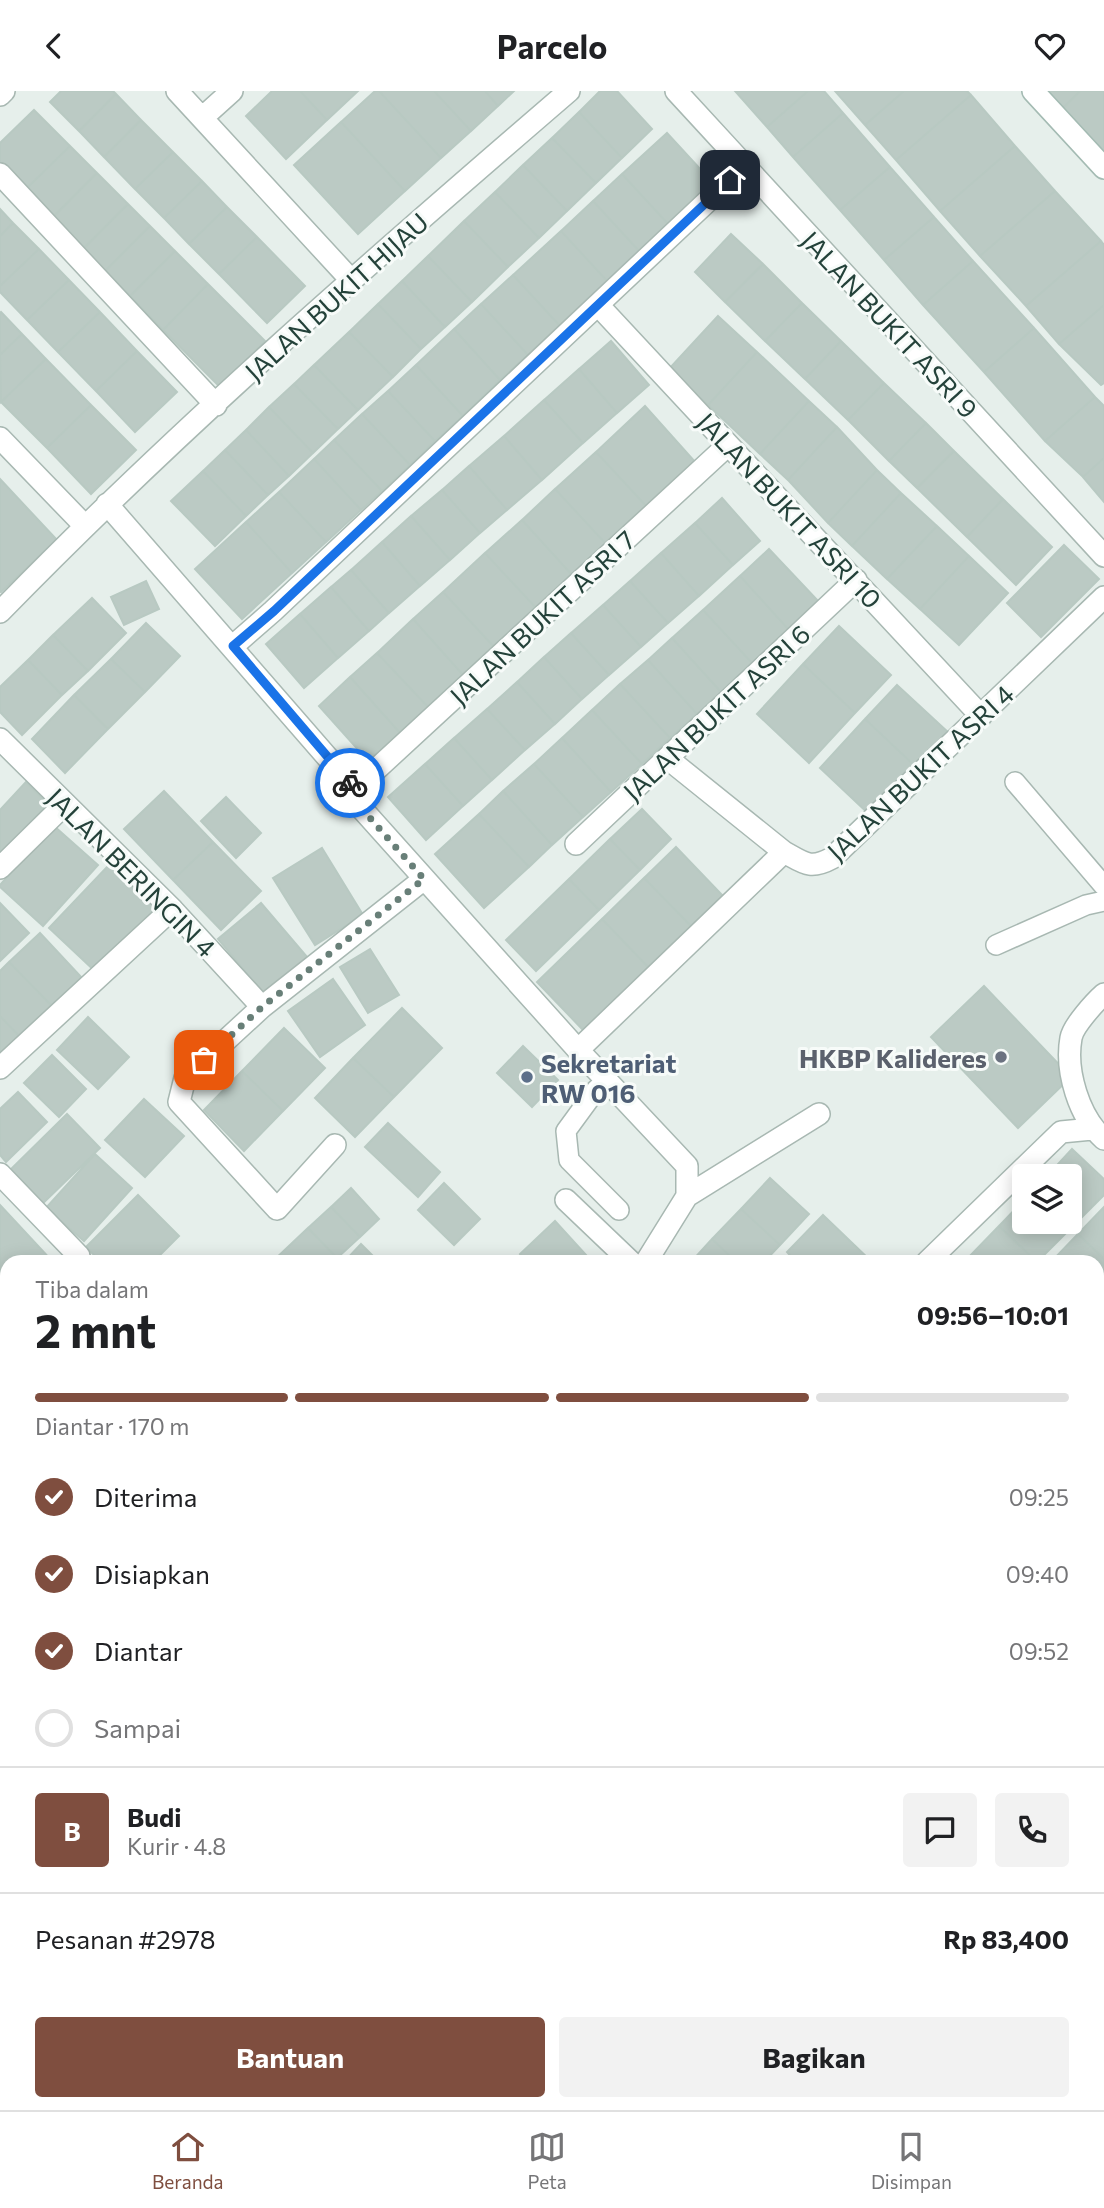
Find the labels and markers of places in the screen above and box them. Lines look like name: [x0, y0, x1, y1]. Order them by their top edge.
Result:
pin: [700, 150, 760, 210]
pin: [174, 1030, 234, 1090]
place label: HKBP Kalideres: [799, 1042, 987, 1073]
place label: Sekretariat RW 016: [541, 1047, 677, 1108]
marker: HKBP Kalideres: [993, 1049, 1009, 1065]
marker: Sekretariat RW 016: [519, 1069, 535, 1085]

